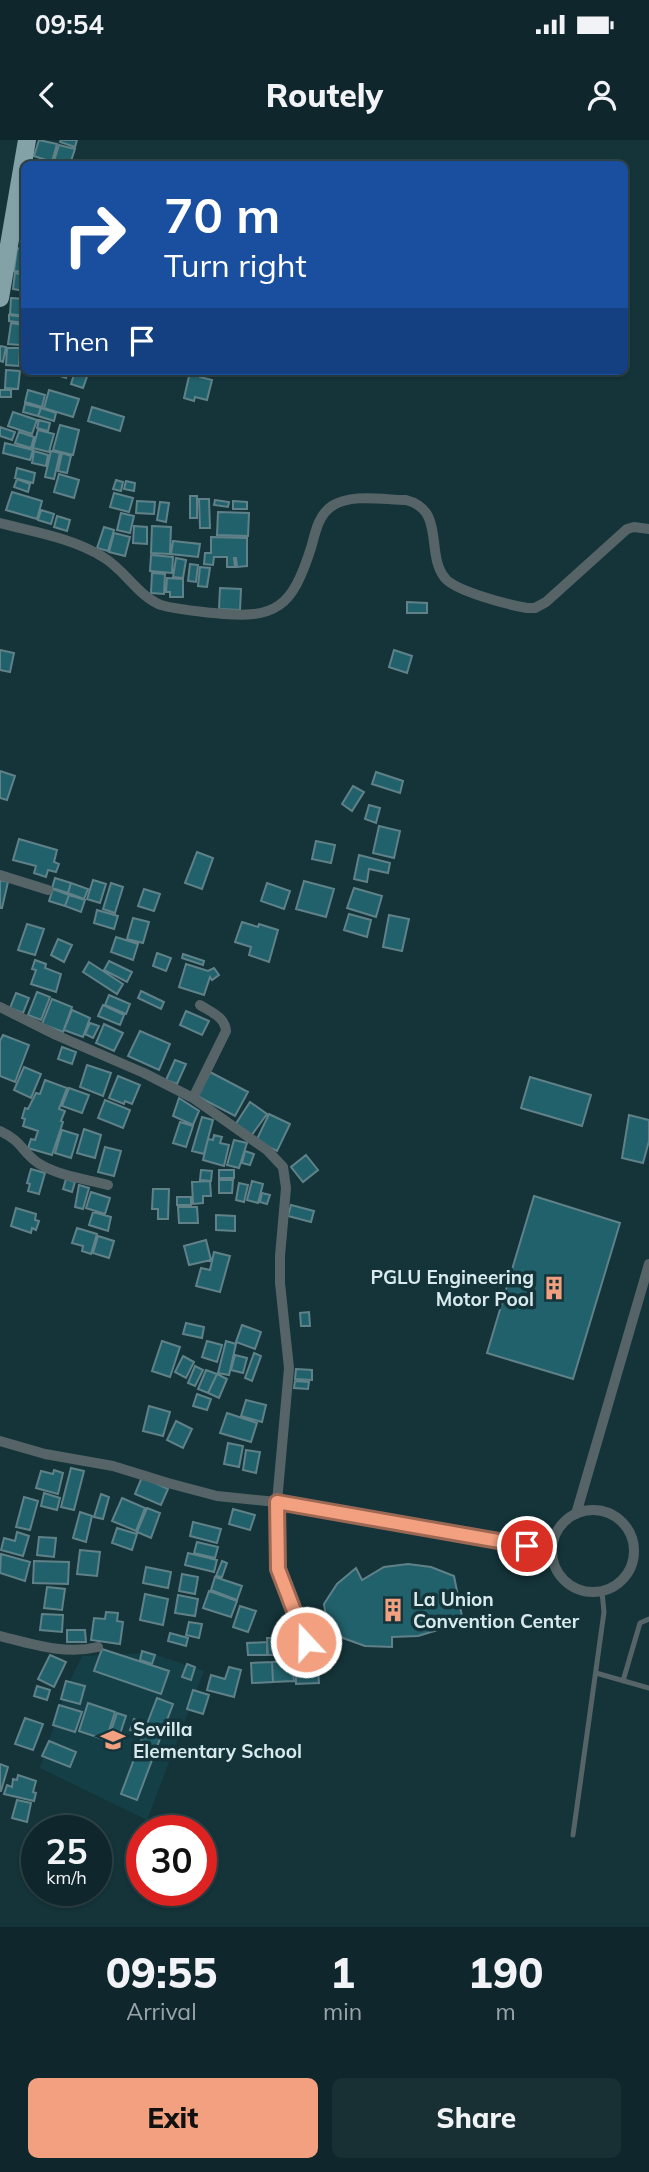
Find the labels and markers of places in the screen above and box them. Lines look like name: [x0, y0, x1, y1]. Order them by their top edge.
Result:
place label: PGLU Engineering Motor Pool: [370, 1265, 534, 1311]
building icon: PGLU Engineering Motor Pool: [540, 1274, 568, 1302]
pin: [497, 1516, 557, 1576]
place label: La Union Convention Center: [413, 1587, 580, 1633]
building icon: La Union Convention Center: [379, 1596, 407, 1624]
place label: Sevilla Elementary School: [133, 1717, 302, 1763]
school or university icon: Sevilla Elementary School: [99, 1726, 127, 1754]

